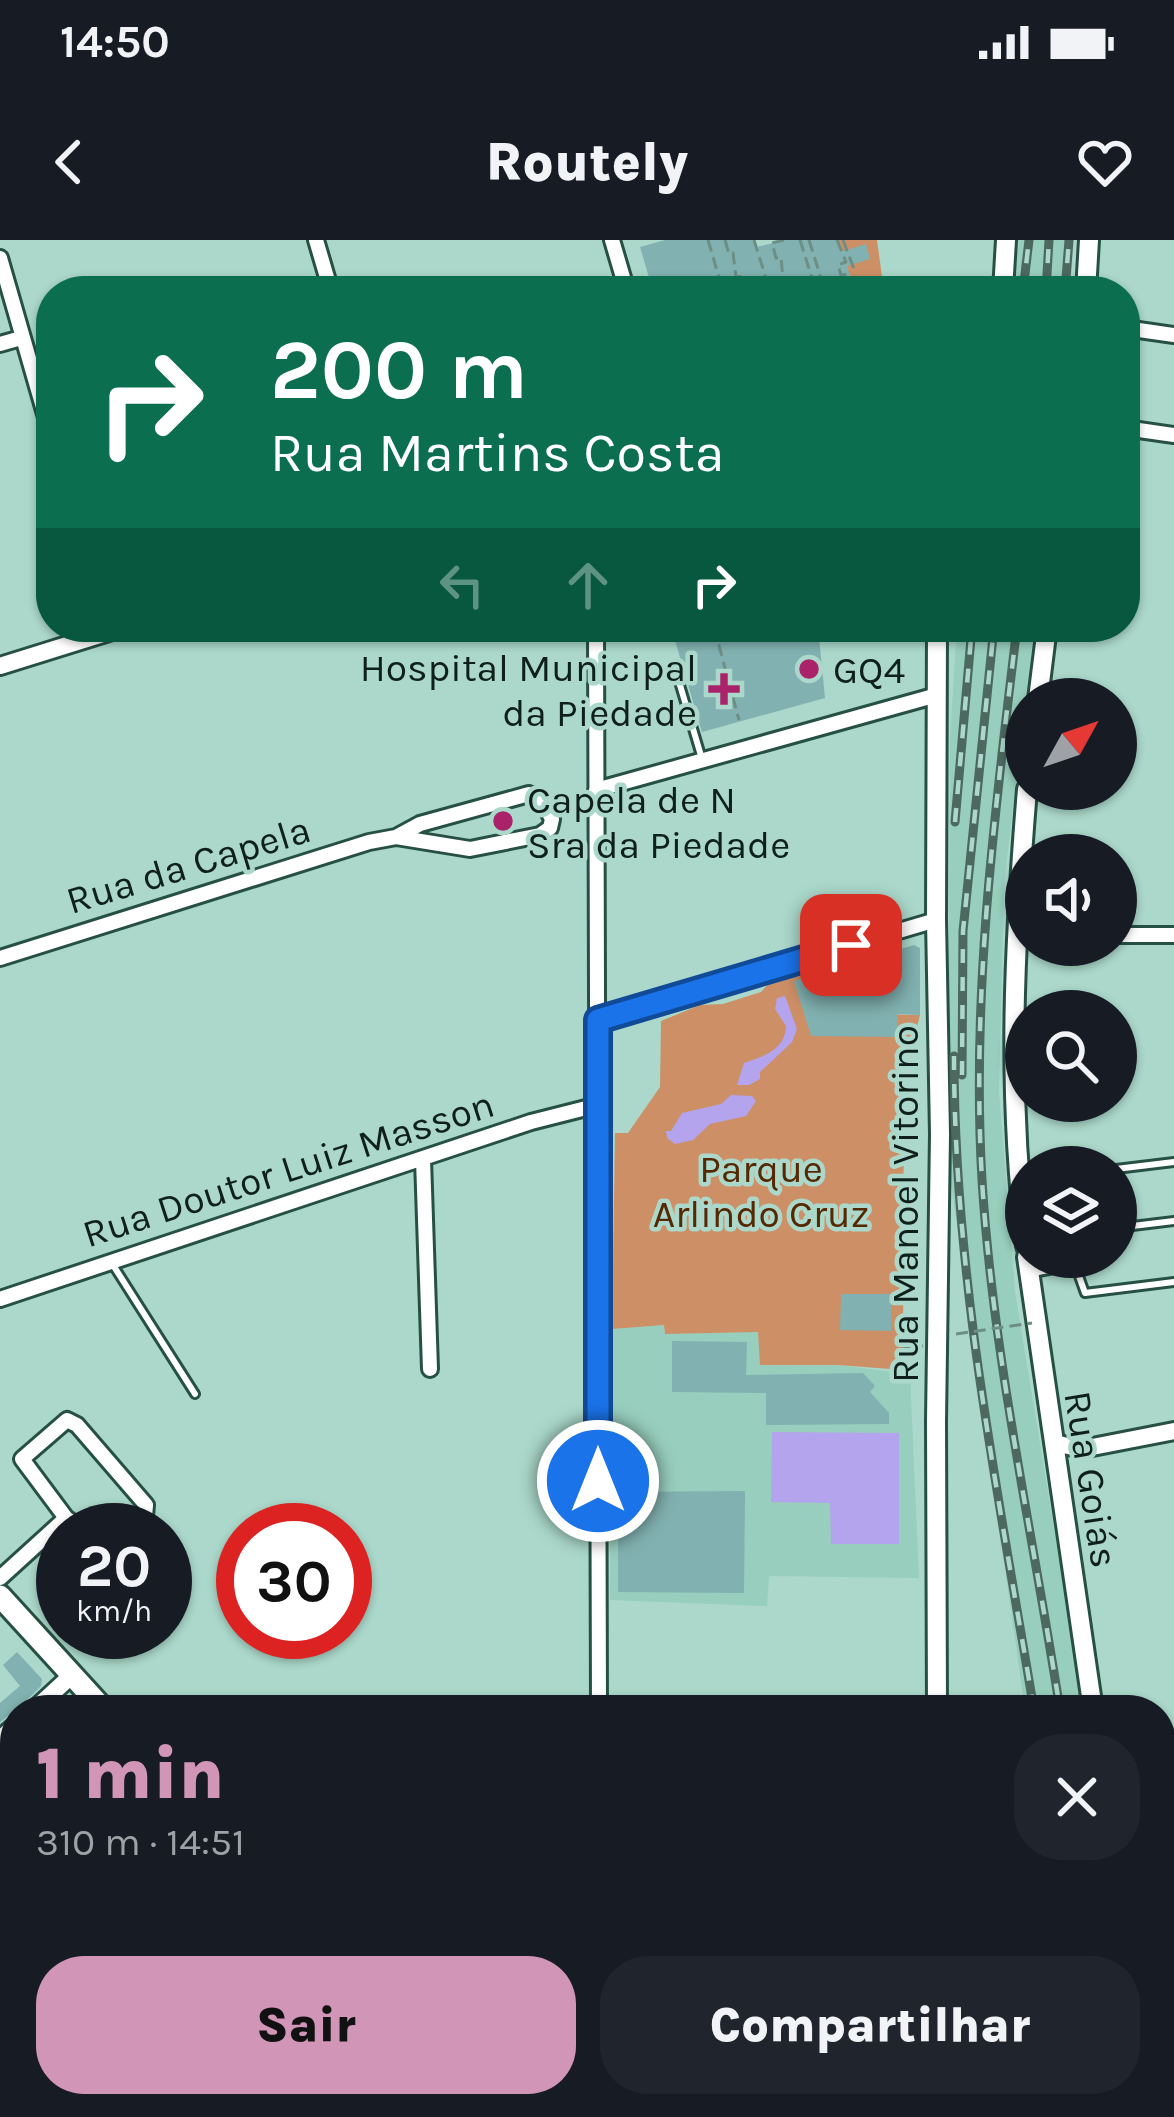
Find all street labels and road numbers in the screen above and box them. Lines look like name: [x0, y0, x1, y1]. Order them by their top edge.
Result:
street label: Rua da Capela: [61, 806, 316, 924]
street label: Rua Manoel Vitorino: [882, 1025, 928, 1383]
street label: Rua Doutor Luiz Masson: [77, 1081, 500, 1257]
street label: Rua Goiás: [1054, 1388, 1128, 1571]

